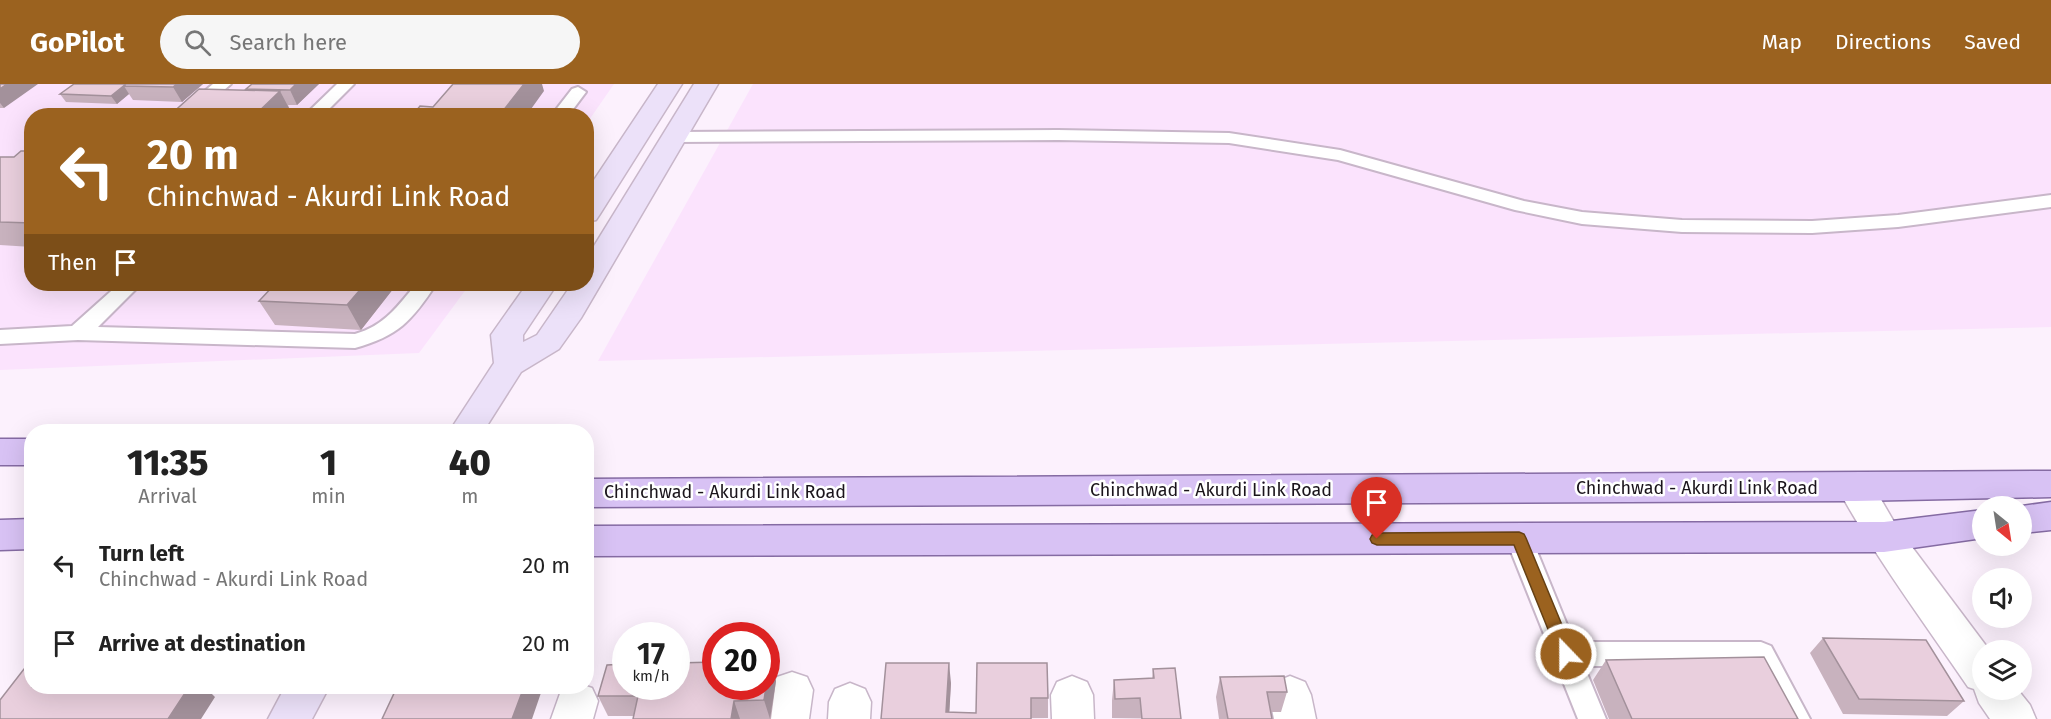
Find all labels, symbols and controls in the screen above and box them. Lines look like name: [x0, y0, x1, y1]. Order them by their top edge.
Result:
search box: [160, 15, 580, 69]
text: GoPilot: [30, 26, 124, 59]
icon: search: [181, 26, 214, 59]
text: Search here: [229, 29, 347, 56]
text: Map: [1762, 29, 1802, 55]
text: Directions: [1835, 29, 1931, 55]
text: Saved: [1964, 29, 2021, 55]
text: 20 m: [147, 130, 239, 180]
icon: left: [48, 132, 126, 210]
text: Chinchwad - Akurdi Link Road: [147, 181, 510, 213]
icon: arrive: [109, 246, 142, 279]
text: Then: [48, 249, 97, 276]
text: 11:35: [127, 441, 208, 485]
text: 1: [320, 441, 337, 485]
text: 40: [449, 441, 491, 485]
pin: [1351, 477, 1402, 539]
street label: Chinchwad - Akurdi Link Road: [1576, 477, 1818, 499]
street label: Chinchwad - Akurdi Link Road: [1090, 479, 1332, 501]
street label: Chinchwad - Akurdi Link Road: [604, 481, 846, 503]
text: Arrival: [138, 484, 197, 508]
text: min: [311, 484, 346, 508]
text: m: [461, 484, 478, 508]
icon: arrive: [1360, 486, 1393, 519]
north arrow: [1972, 496, 2032, 556]
map controls: [1972, 496, 2032, 700]
text: Turn left: [99, 540, 184, 567]
icon: left: [48, 549, 81, 582]
text: 20 m: [522, 552, 570, 579]
text: Chinchwad - Akurdi Link Road: [99, 567, 368, 591]
button: sound: [1972, 568, 2032, 628]
speed limit sign: 20: [702, 622, 780, 700]
position arrow: [1534, 622, 1598, 686]
icon: arrive: [48, 627, 81, 660]
text: Arrive at destination: [99, 630, 306, 657]
text: 20 m: [522, 630, 570, 657]
text: 17: [637, 636, 665, 672]
button: layers: [1972, 640, 2032, 700]
text: km/h: [632, 667, 670, 685]

